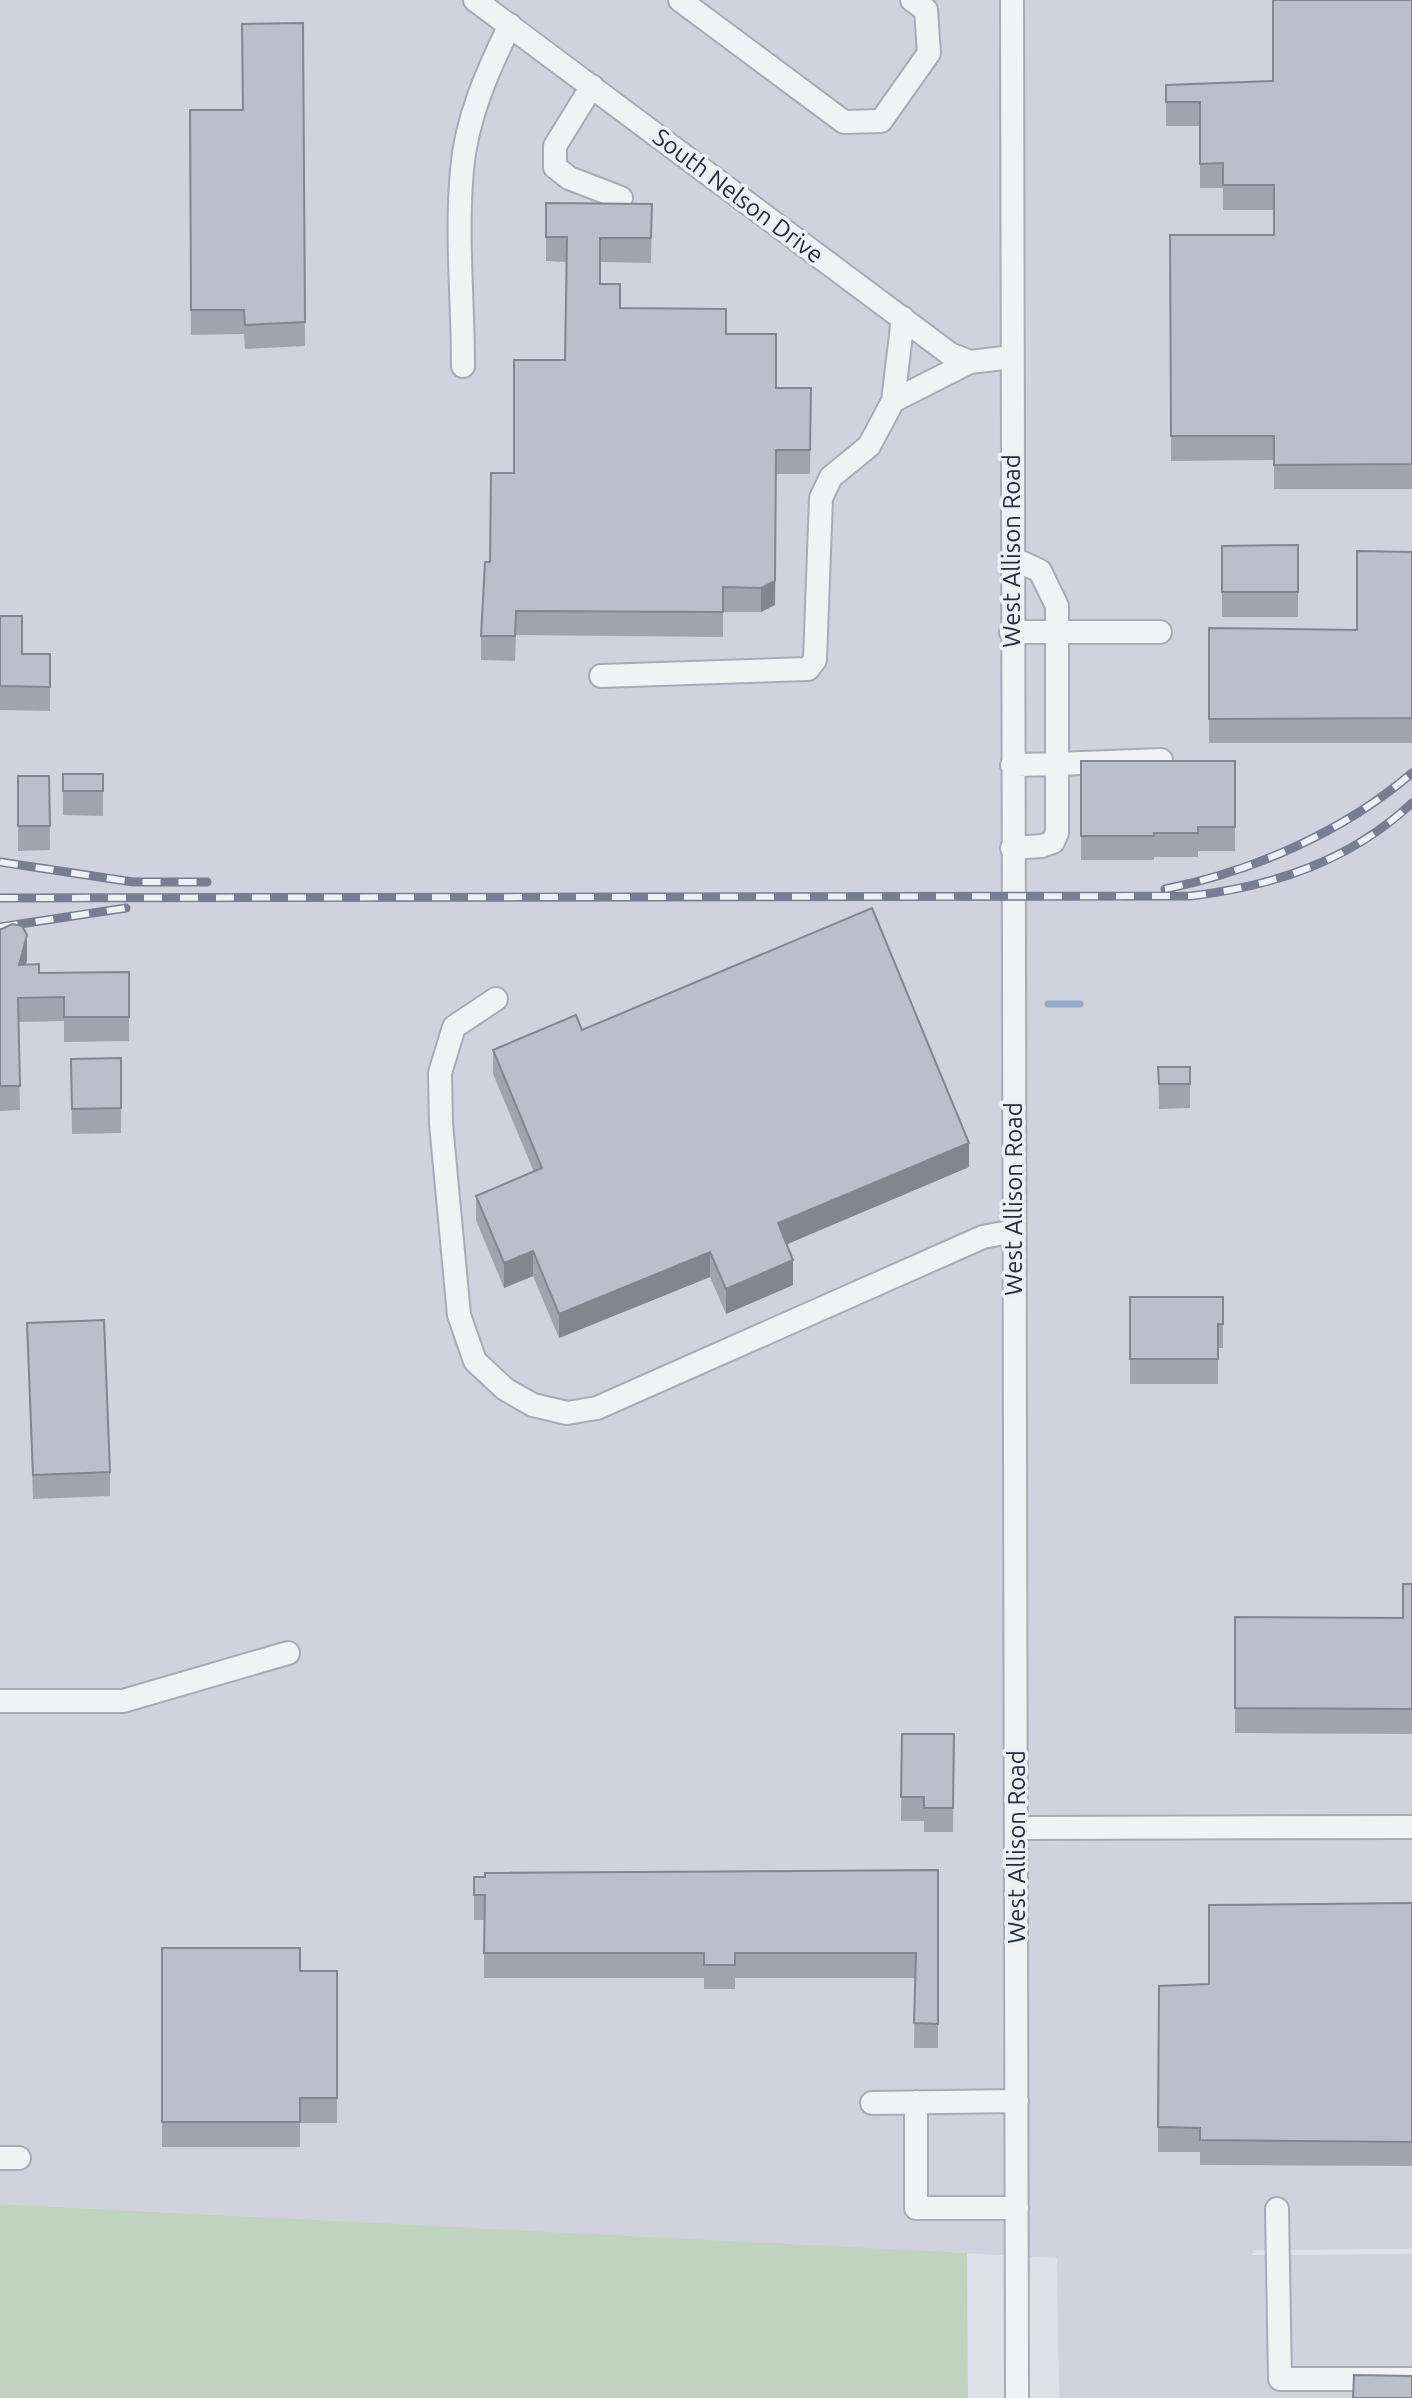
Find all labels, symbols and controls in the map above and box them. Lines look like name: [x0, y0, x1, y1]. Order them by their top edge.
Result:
street label: South Nelson Drive: [648, 123, 829, 268]
street label: West Allison Road: [998, 454, 1025, 648]
street label: West Allison Road: [1000, 1102, 1027, 1296]
street label: West Allison Road: [1003, 1750, 1030, 1944]

